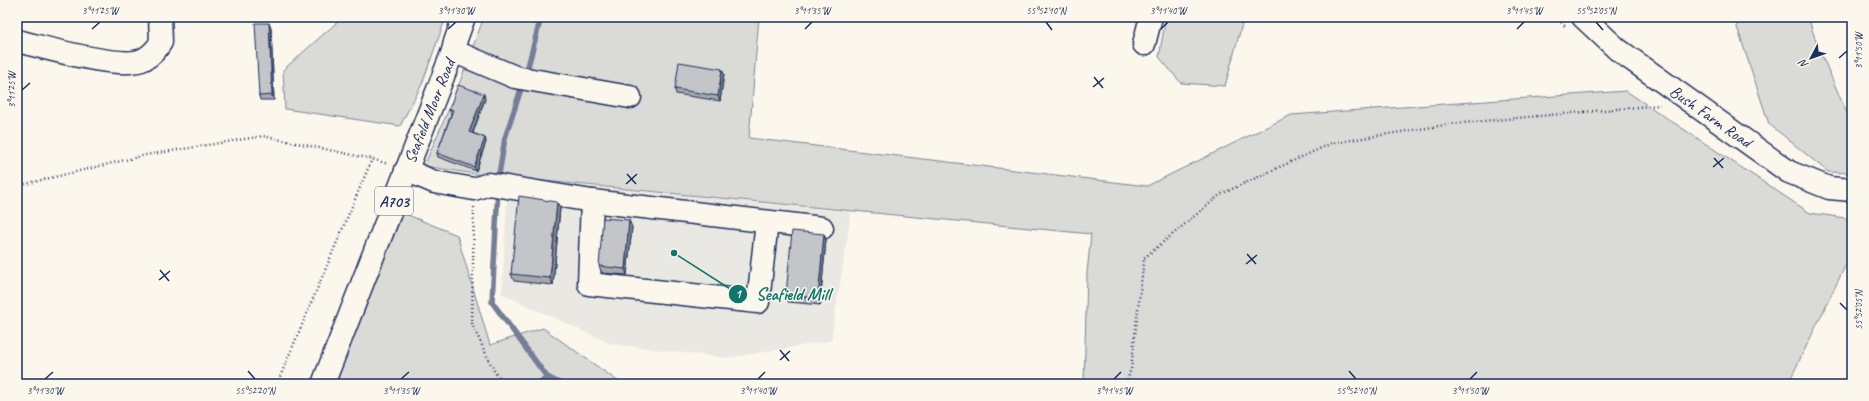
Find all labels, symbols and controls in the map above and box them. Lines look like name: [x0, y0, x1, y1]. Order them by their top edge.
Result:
text: 3°11'25"W: [82, 4, 120, 17]
text: 3°11'30"W: [438, 4, 476, 17]
text: 3°11'35"W: [794, 4, 832, 17]
text: 55°52'10"N: [1026, 4, 1068, 17]
text: 3°11'40"W: [1150, 4, 1188, 17]
text: 3°11'45"W: [1506, 4, 1544, 17]
text: 55°52'05"N: [1576, 4, 1618, 17]
text: 3°11'50"W: [1852, 31, 1865, 69]
north arrow: [1791, 38, 1831, 78]
street label: Seafield Moor Road: [399, 54, 461, 166]
text: N: [1795, 56, 1811, 72]
text: 3°11'25"W: [5, 70, 18, 108]
street label: Bush Farm Road: [1666, 81, 1758, 154]
road number: A703: [375, 187, 413, 215]
callout: Seafield Mill: [728, 279, 838, 309]
text: Seafield Mill: [756, 283, 834, 305]
text: 1: [735, 286, 742, 302]
text: 55°52'05"N: [1852, 288, 1865, 330]
text: 3°11'30"W: [27, 384, 65, 397]
text: 55°52'20"N: [235, 384, 277, 397]
text: 3°11'35"W: [383, 384, 421, 397]
text: 3°11'40"W: [740, 384, 778, 397]
text: 3°11'45"W: [1096, 384, 1134, 397]
text: 55°52'10"N: [1336, 384, 1378, 397]
text: 3°11'50"W: [1452, 384, 1490, 397]

